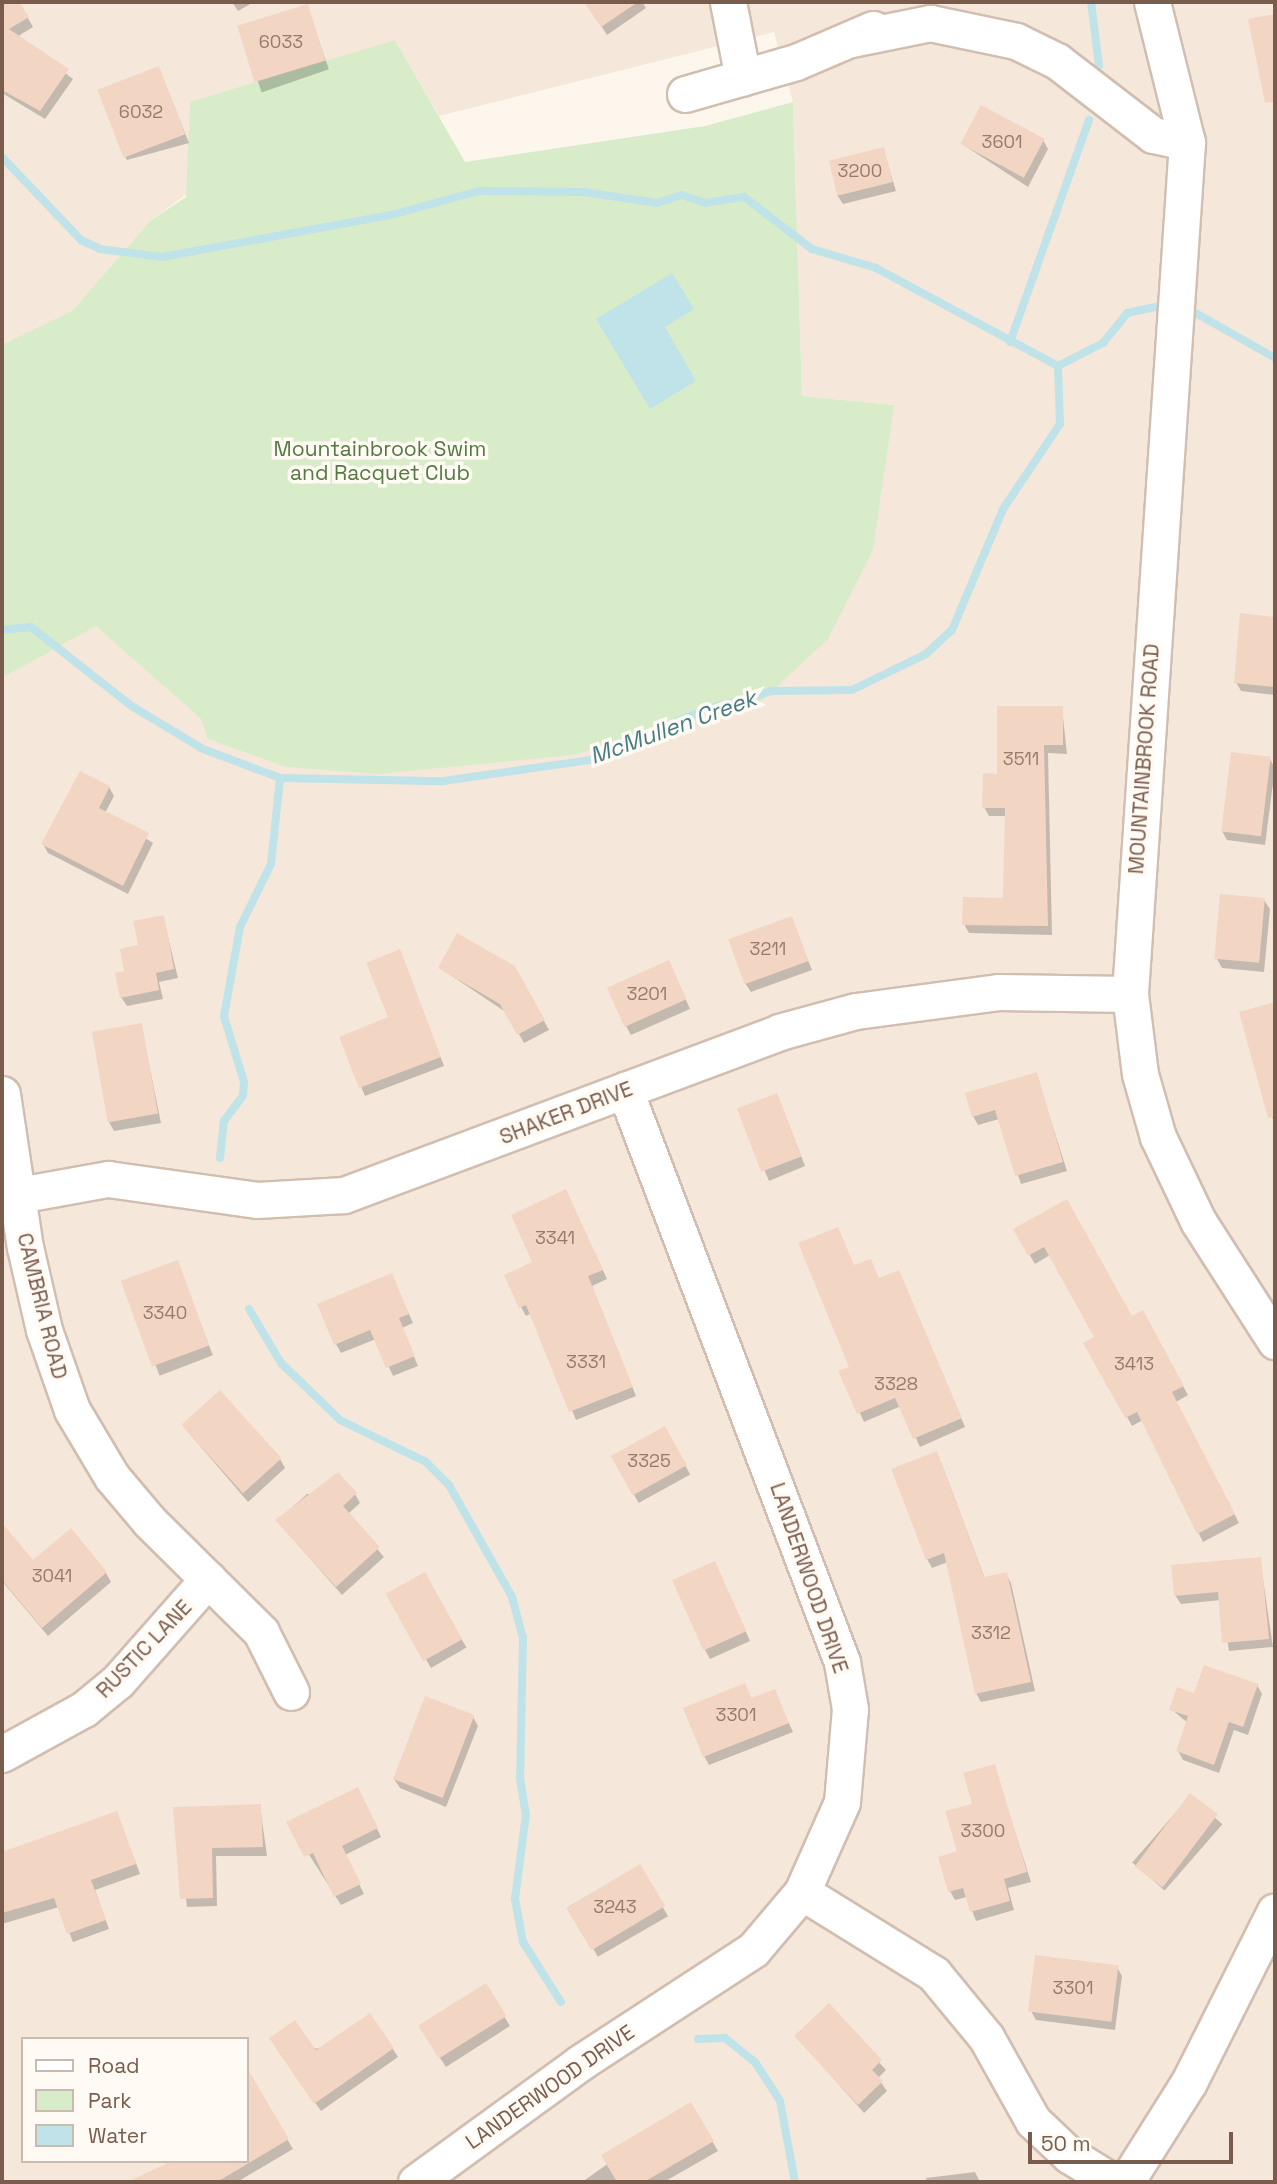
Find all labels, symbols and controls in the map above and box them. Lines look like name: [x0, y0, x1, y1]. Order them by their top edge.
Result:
house number: 6033: [259, 31, 303, 53]
house number: 6032: [119, 101, 163, 123]
house number: 3601: [982, 131, 1022, 153]
house number: 3200: [838, 160, 882, 182]
park label: Mountainbrook Swim and Racquet Club: [274, 436, 486, 486]
street label: MOUNTAINBROOK ROAD: [1123, 643, 1165, 875]
water label: McMullen Creek: [586, 684, 760, 770]
house number: 3511: [1003, 748, 1039, 770]
house number: 3211: [750, 938, 786, 960]
house number: 3201: [627, 983, 667, 1005]
street label: SHAKER DRIVE: [496, 1076, 636, 1150]
house number: 3341: [535, 1227, 575, 1249]
street label: CAMBRIA ROAD: [12, 1230, 72, 1382]
house number: 3340: [143, 1302, 187, 1324]
house number: 3331: [566, 1351, 606, 1373]
house number: 3413: [1114, 1353, 1154, 1375]
house number: 3328: [874, 1373, 918, 1395]
house number: 3325: [627, 1450, 671, 1472]
street label: LANDERWOOD DRIVE: [765, 1479, 853, 1677]
house number: 3041: [32, 1565, 72, 1587]
street label: RUSTIC LANE: [91, 1595, 197, 1703]
house number: 3312: [971, 1622, 1011, 1644]
house number: 3301: [716, 1704, 756, 1726]
house number: 3300: [961, 1820, 1005, 1842]
house number: 3243: [593, 1896, 637, 1918]
house number: 3301: [1053, 1977, 1093, 1999]
street label: LANDERWOOD DRIVE: [461, 2019, 639, 2155]
legend: [21, 2037, 248, 2163]
text: Road: [88, 2052, 140, 2079]
text: Park: [88, 2087, 132, 2114]
scale bar: [1032, 2118, 1237, 2162]
text: Water: [88, 2122, 147, 2149]
text: 50 m: [1041, 2130, 1091, 2157]

